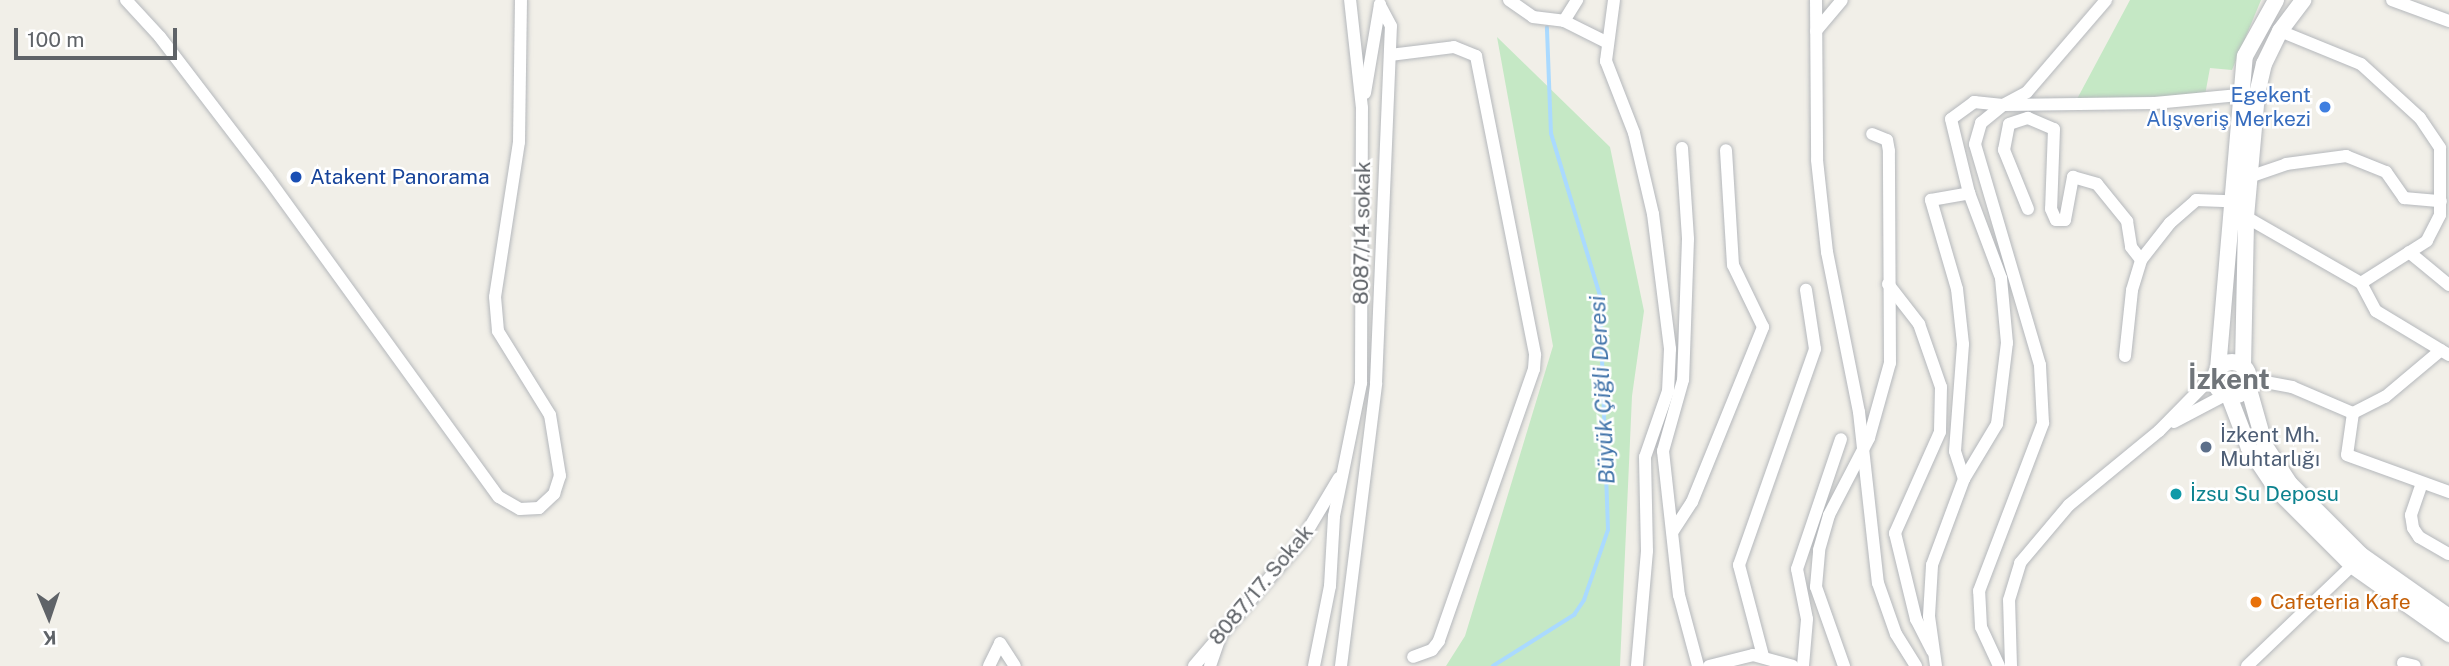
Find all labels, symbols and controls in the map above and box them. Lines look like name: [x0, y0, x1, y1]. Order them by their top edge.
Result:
scale bar: [18, 14, 180, 58]
text: 100 m: [27, 27, 84, 52]
place label: Egekent Alışveriş Merkezi: [2146, 82, 2311, 132]
marker: Egekent Alışveriş Merkezi: [2317, 99, 2333, 115]
street label: 8087/14 sokak: [1348, 161, 1376, 305]
place label: Atakent Panorama: [310, 164, 490, 190]
marker: Atakent Panorama: [288, 169, 304, 185]
water label: Büyük Çiğli Deresi: [1583, 295, 1621, 485]
district label: İzkent: [2188, 362, 2270, 396]
place label: İzkent Mh. Muhtarlığı: [2220, 422, 2320, 472]
marker: İzkent Mh. Muhtarlığı: [2198, 439, 2214, 455]
place label: İzsu Su Deposu: [2190, 481, 2339, 507]
marker: İzsu Su Deposu: [2168, 486, 2184, 502]
street label: 8087/17. Sokak: [1204, 520, 1318, 650]
north arrow: [14, 582, 84, 652]
place label: Cafeteria Kafe: [2270, 589, 2411, 615]
marker: Cafeteria Kafe: [2248, 594, 2264, 610]
text: K: [43, 627, 57, 649]

